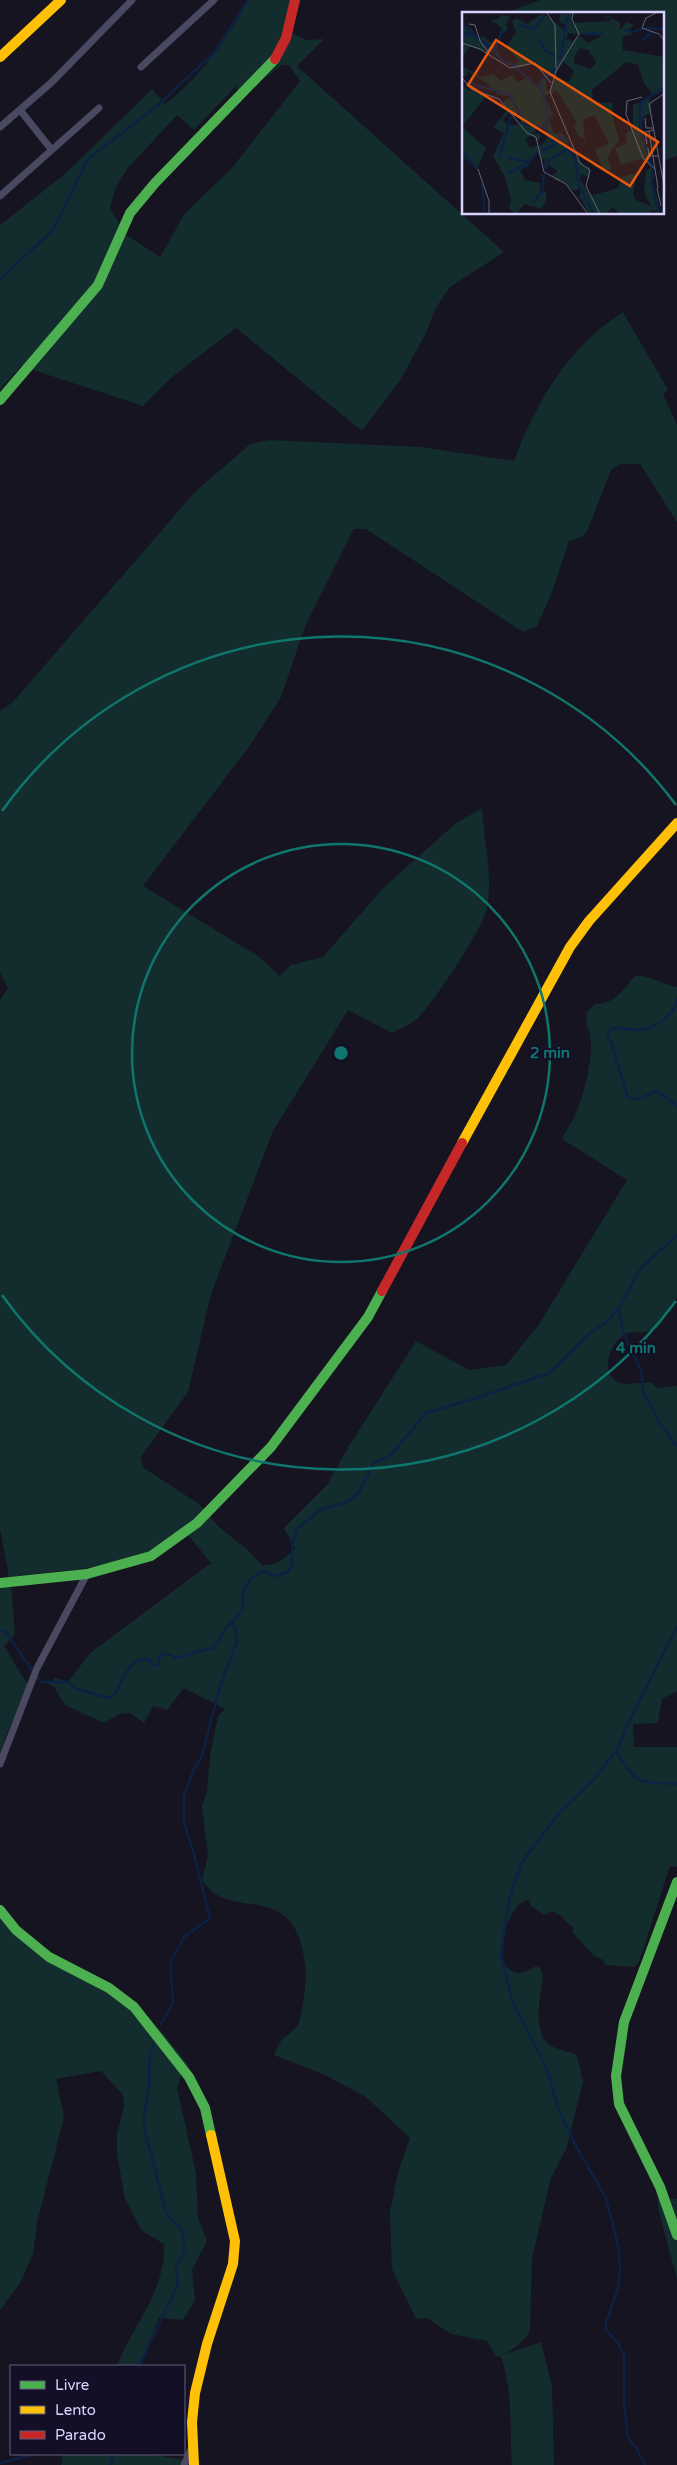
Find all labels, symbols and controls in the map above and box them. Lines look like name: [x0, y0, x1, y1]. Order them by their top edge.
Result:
inset map: [462, 12, 664, 215]
centre of rings: [332, 1044, 350, 1062]
text: 2 min: [530, 1044, 570, 1062]
text: 4 min: [616, 1339, 656, 1357]
legend: [10, 2365, 185, 2455]
text: Livre: [55, 2376, 89, 2394]
text: Lento: [55, 2401, 96, 2419]
text: Parado: [55, 2426, 106, 2444]

